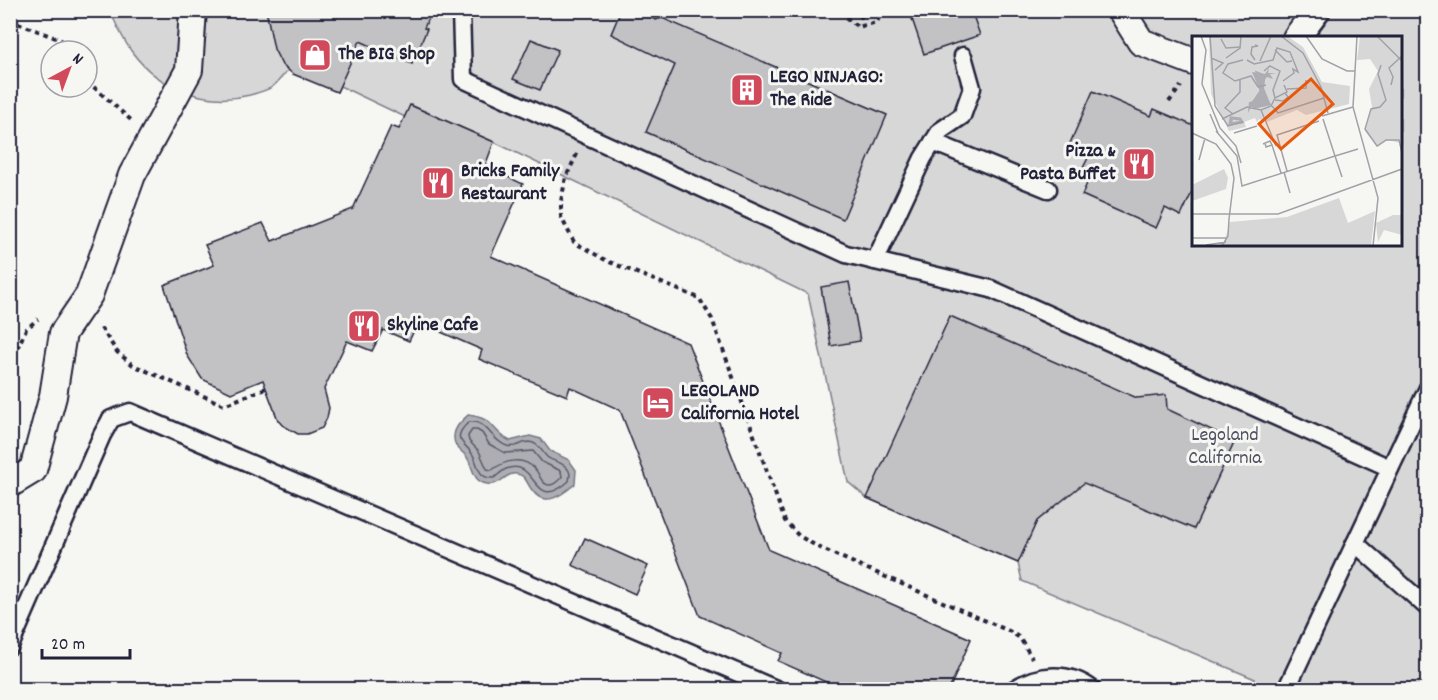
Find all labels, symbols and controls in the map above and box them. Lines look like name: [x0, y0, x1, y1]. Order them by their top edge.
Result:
inset map: [1192, 36, 1402, 246]
shop icon: The BIG Shop: [297, 37, 333, 73]
north arrow: [39, 39, 99, 99]
place label: The BIG Shop: [338, 41, 435, 69]
text: N: [67, 48, 88, 71]
place label: LEGO NINJAGO: The Ride: [770, 64, 882, 115]
building icon: LEGO NINJAGO: The Ride: [729, 72, 765, 108]
place label: Pizza & Pasta Buffet: [1020, 138, 1117, 189]
restaurant icon: Pizza & Pasta Buffet: [1121, 146, 1157, 182]
place label: Bricks Family Restaurant: [461, 158, 560, 209]
restaurant icon: Bricks Family Restaurant: [420, 165, 456, 201]
restaurant icon: Skyline Cafe: [346, 308, 382, 344]
place label: Skyline Cafe: [387, 312, 478, 340]
place label: LEGOLAND California Hotel: [681, 378, 799, 429]
hotel icon: LEGOLAND California Hotel: [640, 385, 676, 421]
park label: Legoland California: [1188, 422, 1262, 473]
scale bar: [42, 622, 130, 660]
text: 20 m: [51, 633, 85, 658]

